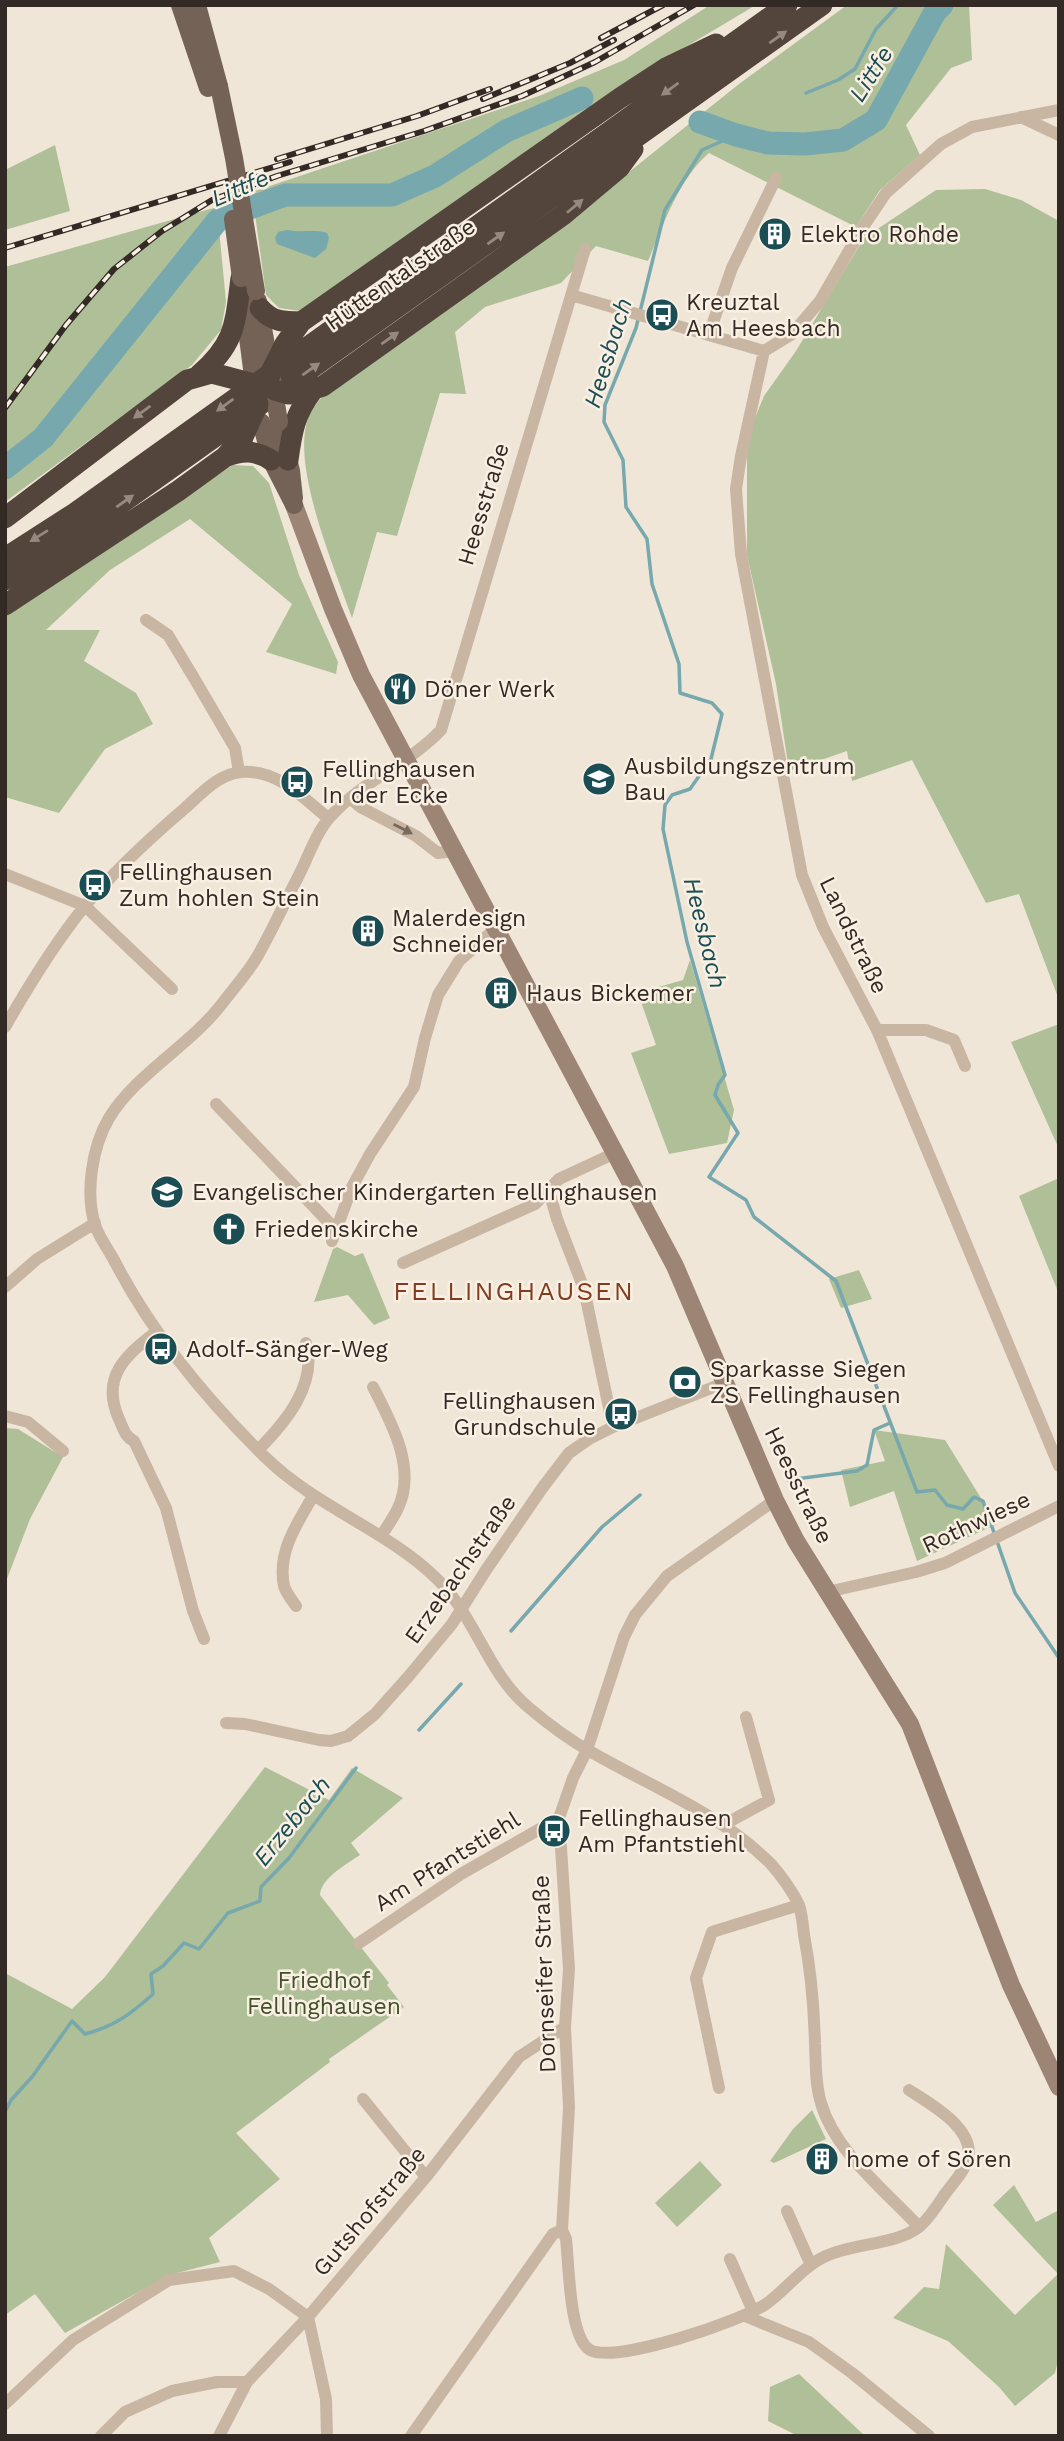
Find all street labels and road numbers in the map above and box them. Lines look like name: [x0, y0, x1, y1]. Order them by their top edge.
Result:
street label: Hüttentalstraße: [320, 213, 481, 336]
street label: Heesstraße: [452, 440, 515, 569]
street label: Landstraße: [814, 872, 893, 998]
street label: Heesstraße: [759, 1422, 838, 1548]
street label: Rothwiese: [918, 1486, 1035, 1559]
street label: Erzebachstraße: [399, 1490, 522, 1649]
street label: Am Pfantstiehl: [370, 1806, 525, 1917]
street label: Dornseifer Straße: [528, 1875, 561, 2073]
street label: Gutshofstraße: [307, 2141, 431, 2282]

